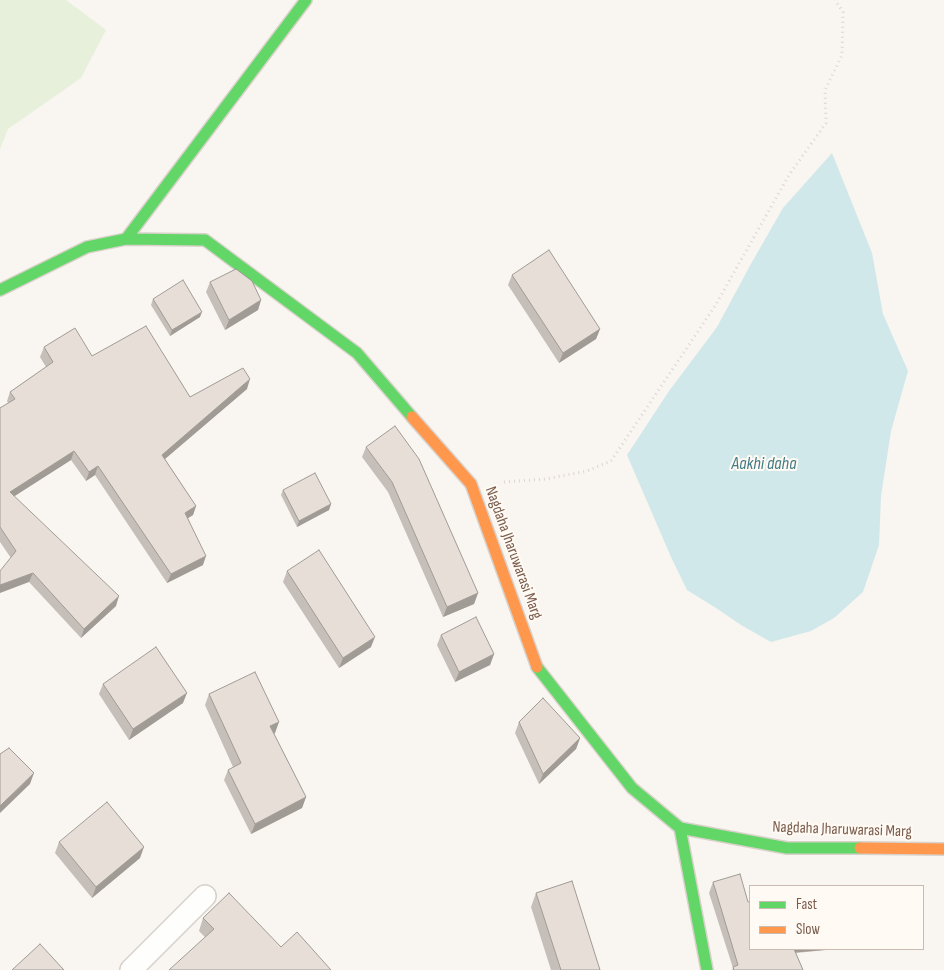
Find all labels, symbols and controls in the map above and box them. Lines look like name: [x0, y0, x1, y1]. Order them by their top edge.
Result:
water label: Aakhi daha: [732, 453, 796, 475]
street label: Nagdaha Jharuwarasi Marg: [480, 484, 546, 622]
street label: Nagdaha Jharuwarasi Marg: [772, 818, 912, 842]
legend: [749, 885, 924, 950]
text: Fast: [796, 895, 817, 914]
text: Slow: [796, 920, 820, 939]

